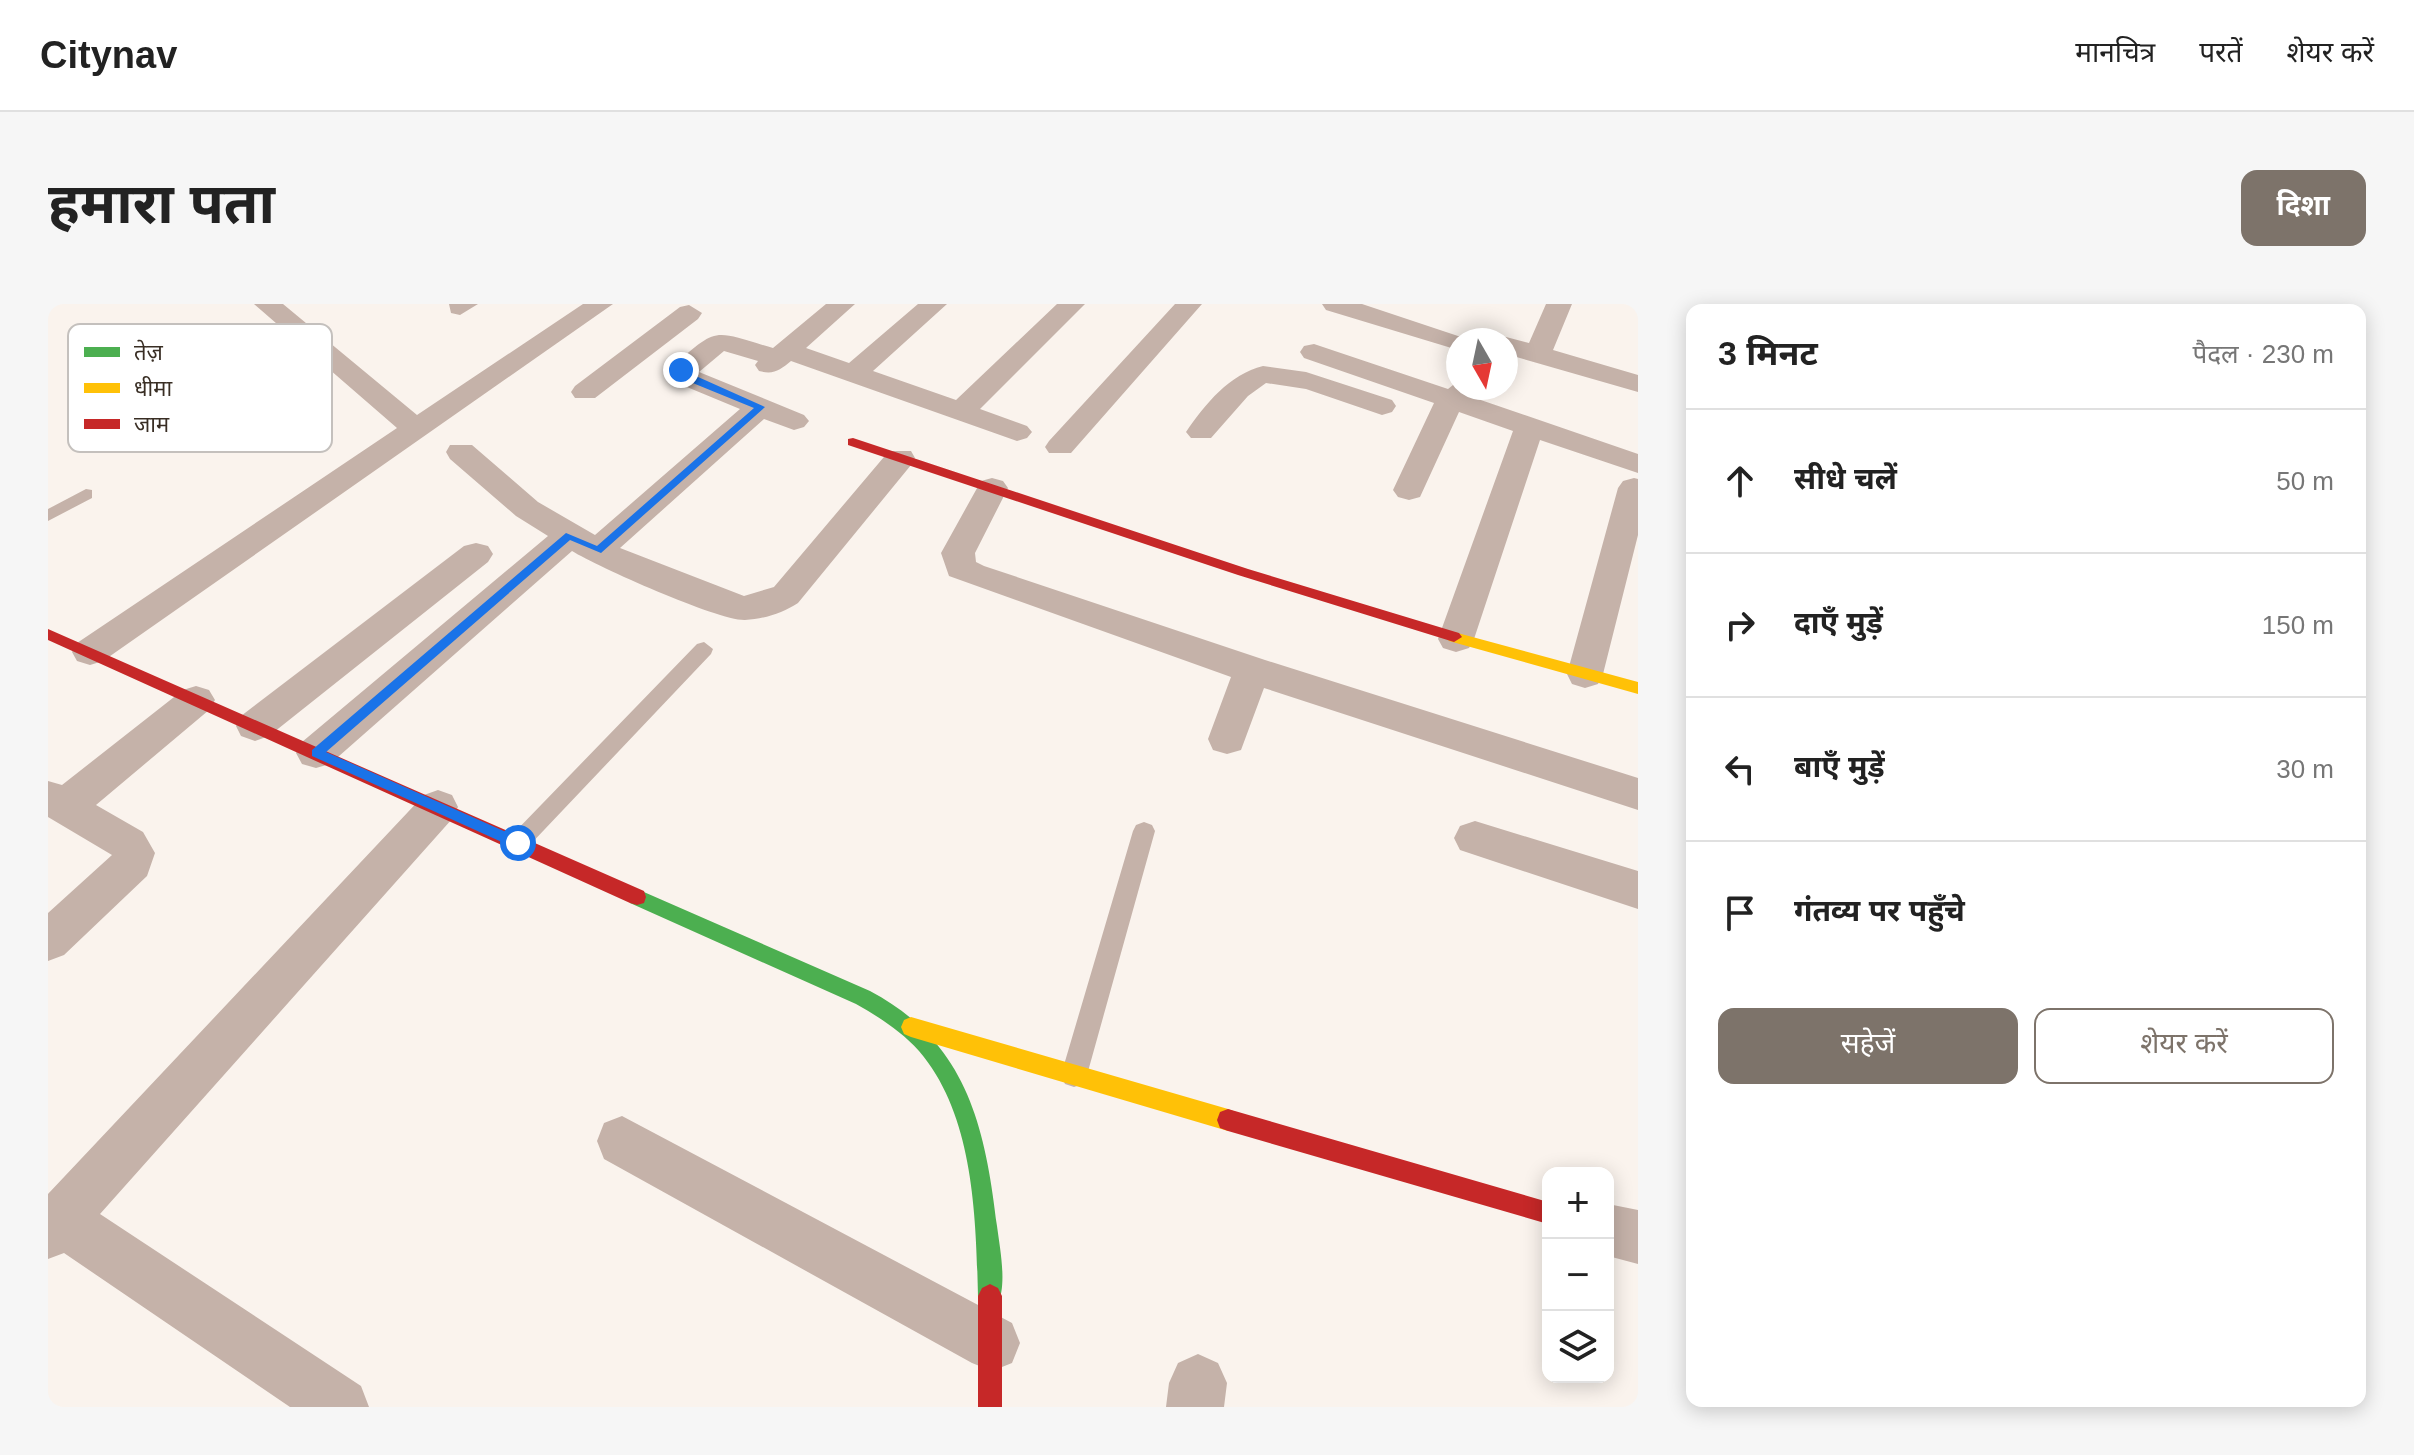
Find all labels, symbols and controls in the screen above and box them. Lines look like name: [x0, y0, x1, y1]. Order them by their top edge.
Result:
text: Citynav: [40, 34, 177, 76]
text: मानचित्र: [2075, 37, 2155, 68]
text: परतें: [2199, 37, 2243, 68]
text: शेयर करें: [2287, 37, 2374, 68]
button: दिशा: [2241, 170, 2366, 246]
text: हमारा पता: [48, 172, 275, 235]
legend: [68, 324, 332, 452]
north arrow: [1446, 328, 1518, 400]
text: 3 मिनट: [1718, 334, 1818, 372]
text: तेज़: [134, 339, 164, 365]
text: पैदल · 230 m: [2192, 339, 2334, 369]
route end: [663, 352, 699, 388]
text: धीमा: [134, 376, 172, 401]
text: जाम: [134, 412, 170, 437]
icon: ahead: [1718, 459, 1762, 503]
text: सीधे चलें: [1794, 462, 1897, 495]
text: 50 m: [2276, 466, 2334, 496]
icon: right: [1718, 603, 1762, 647]
text: दाएँ मुड़ें: [1794, 606, 1883, 639]
text: 150 m: [2262, 610, 2334, 640]
icon: left: [1718, 747, 1762, 791]
text: बाएँ मुड़ें: [1794, 750, 1885, 783]
text: 30 m: [2276, 754, 2334, 784]
route start: [500, 825, 536, 861]
icon: arrive: [1718, 891, 1762, 935]
text: गंतव्य पर पहुँचे: [1794, 894, 1965, 927]
button: सहेजें: [1718, 1008, 2018, 1084]
button: शेयर करें: [2034, 1008, 2334, 1084]
map controls: [1542, 1167, 1614, 1383]
button: +: [1542, 1167, 1614, 1239]
button: −: [1542, 1239, 1614, 1311]
button: layers: [1542, 1311, 1614, 1383]

